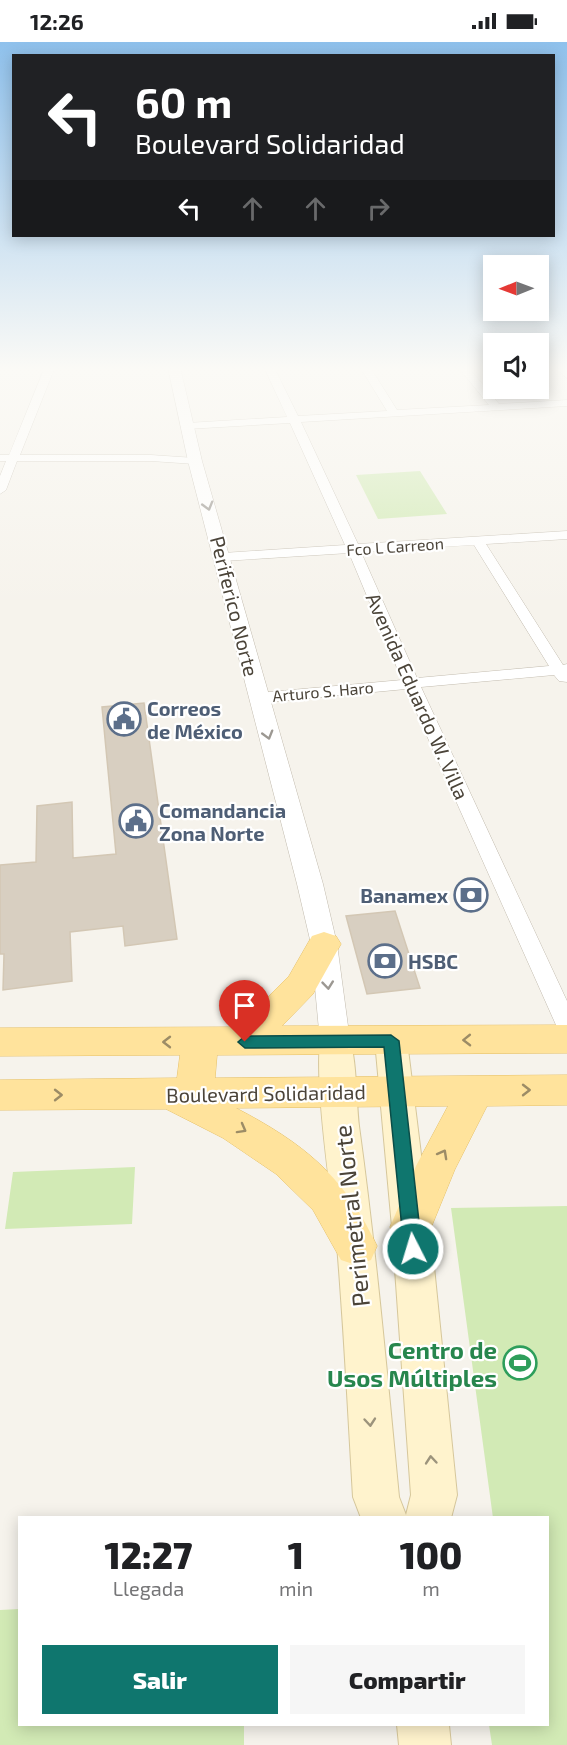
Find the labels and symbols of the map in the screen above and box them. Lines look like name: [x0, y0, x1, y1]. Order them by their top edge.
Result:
north arrow: [483, 255, 549, 321]
one-way arrow: [201, 500, 213, 510]
street label: Periferico Norte: [206, 533, 264, 679]
street label: Fco L Carreon: [346, 533, 444, 559]
street label: Avenida Eduardo W. Villa: [362, 589, 474, 803]
street label: Arturo S. Haro: [272, 677, 374, 705]
place label: Correos de México: [147, 696, 243, 743]
public building icon: Correos de México: [106, 701, 142, 737]
one-way arrow: [261, 730, 274, 740]
place label: Comandancia Zona Norte: [159, 798, 286, 845]
public building icon: Comandancia Zona Norte: [118, 803, 154, 839]
bank icon: Banamex: [453, 877, 489, 913]
place label: Banamex: [360, 883, 449, 907]
bank icon: HSBC: [367, 943, 403, 979]
place label: HSBC: [408, 949, 458, 973]
pin: [219, 980, 270, 1042]
one-way arrow: [322, 981, 334, 990]
one-way arrow: [462, 1034, 471, 1046]
one-way arrow: [162, 1036, 171, 1048]
street label: Boulevard Solidaridad: [166, 1079, 366, 1107]
one-way arrow: [522, 1084, 531, 1096]
one-way arrow: [54, 1089, 63, 1101]
one-way arrow: [236, 1122, 246, 1133]
street label: Perimetral Norte: [327, 1124, 375, 1308]
one-way arrow: [436, 1150, 447, 1160]
position arrow: [381, 1217, 445, 1281]
place label: Centro de Usos Múltiples: [327, 1335, 497, 1392]
sports icon: Centro de Usos Múltiples: [502, 1345, 538, 1381]
one-way arrow: [363, 1418, 376, 1427]
one-way arrow: [425, 1456, 438, 1465]

